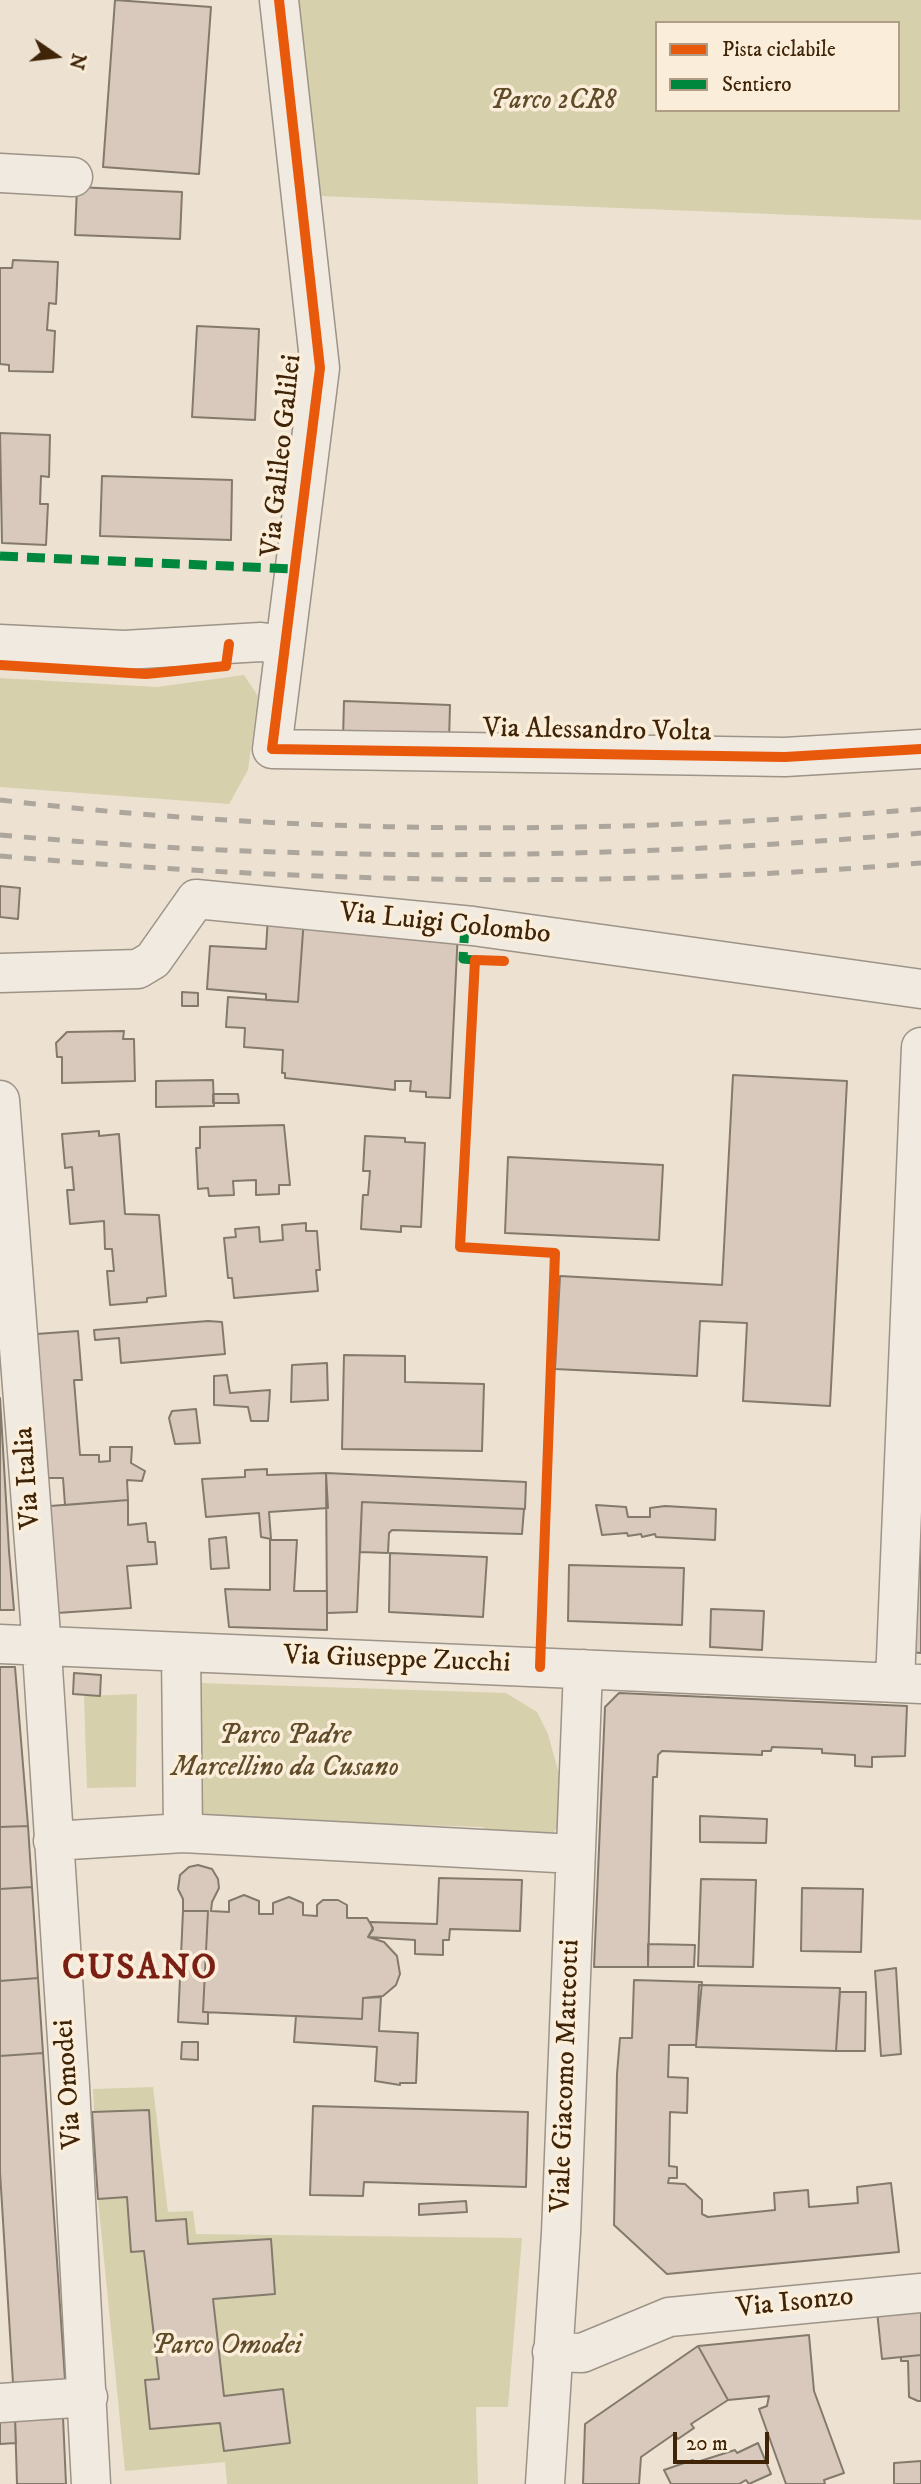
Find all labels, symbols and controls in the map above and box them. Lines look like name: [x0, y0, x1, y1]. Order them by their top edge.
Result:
north arrow: [21, 21, 91, 91]
legend: [655, 21, 900, 112]
text: Pista ciclabile: [722, 37, 836, 63]
text: N: [64, 51, 90, 72]
text: Sentiero: [722, 72, 791, 98]
park label: Parco 2CR8: [490, 85, 616, 119]
street label: Via Galileo Galilei: [256, 353, 310, 559]
street label: Via Alessandro Volta: [483, 713, 711, 751]
street label: Via Luigi Colombo: [338, 897, 552, 953]
street label: Via Italia: [9, 1426, 49, 1530]
street label: Via Giuseppe Zucchi: [283, 1640, 511, 1682]
park label: Parco Padre Marcellino da Cusano: [171, 1720, 399, 1786]
street label: Viale Giacomo Matteotti: [545, 1939, 589, 2213]
district label: CUSANO: [63, 1950, 217, 1992]
street label: Via Omodei: [49, 2018, 91, 2150]
street label: Via Isonzo: [735, 2281, 855, 2327]
park label: Parco Omodei: [152, 2330, 302, 2364]
scale bar: [676, 2418, 772, 2462]
text: 20 m: [686, 2431, 728, 2457]

